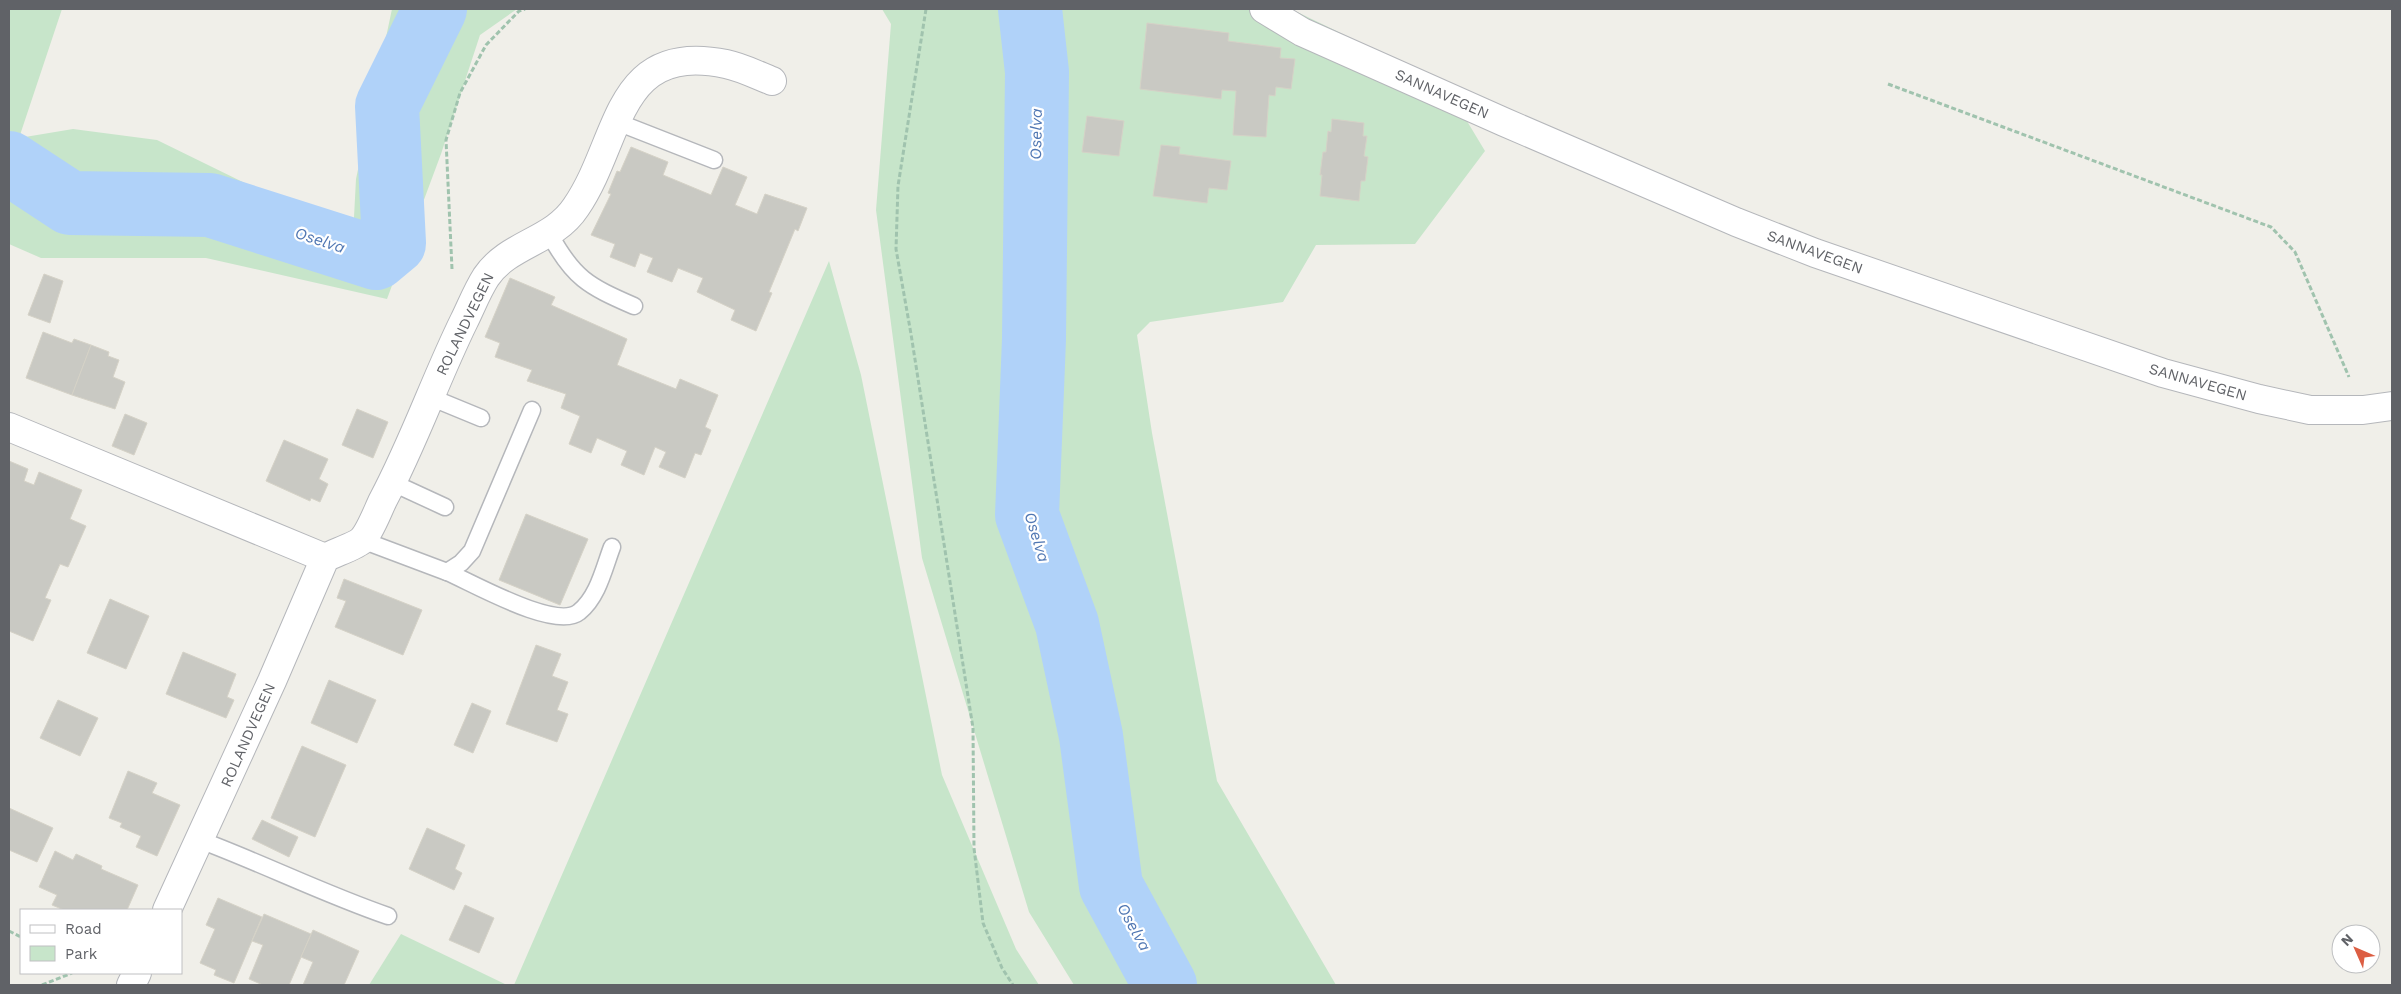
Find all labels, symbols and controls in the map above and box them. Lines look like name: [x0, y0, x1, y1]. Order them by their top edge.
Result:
street label: SANNAVEGEN: [1392, 65, 1492, 123]
water label: Oselva: [1026, 108, 1046, 160]
water label: Oselva: [293, 223, 348, 257]
street label: SANNAVEGEN: [1765, 226, 1865, 278]
street label: ROLANDVEGEN: [432, 270, 498, 378]
street label: SANNAVEGEN: [2147, 359, 2249, 405]
water label: Oselva: [1020, 510, 1054, 565]
street label: ROLANDVEGEN: [217, 680, 279, 790]
water label: Oselva: [1113, 900, 1155, 954]
legend: [20, 909, 182, 974]
text: Road: [65, 920, 102, 938]
north arrow: [2331, 924, 2381, 974]
text: N: [2337, 930, 2356, 949]
text: Park: [65, 945, 98, 963]

